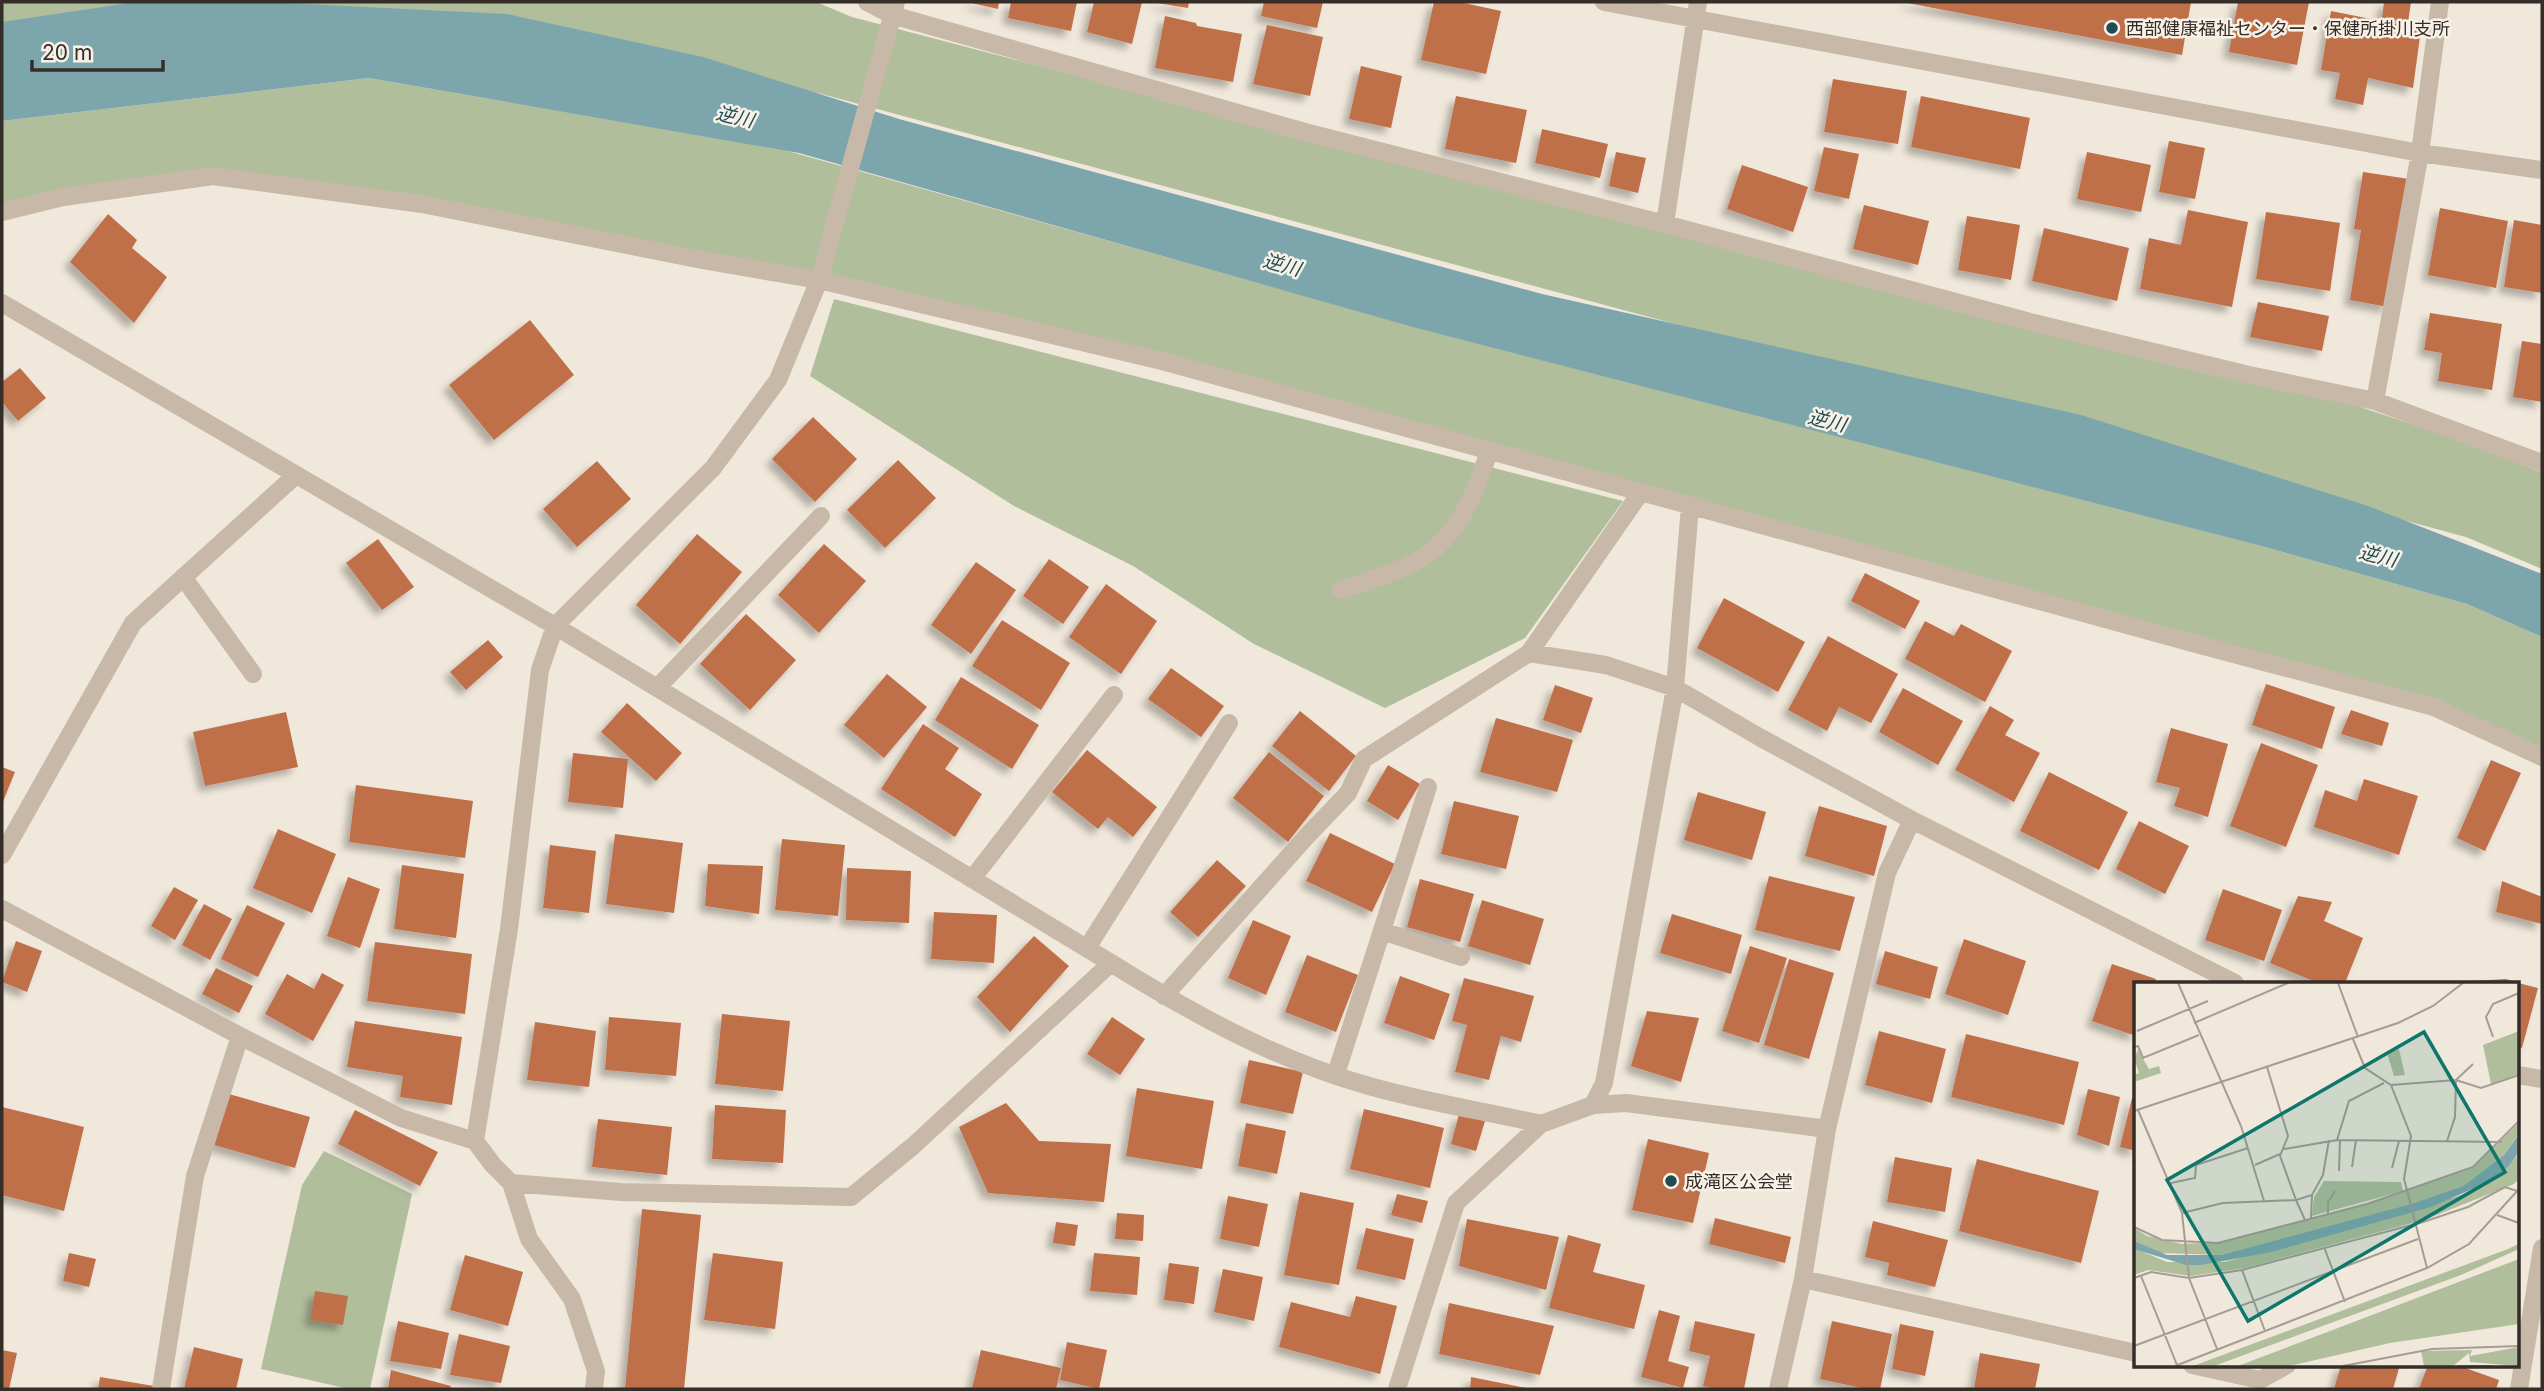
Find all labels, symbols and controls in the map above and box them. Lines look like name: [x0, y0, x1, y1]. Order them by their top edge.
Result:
place label: 西部健康福祉センター・保健所掛川支所: [2126, 18, 2450, 39]
marker: 西部健康福祉センター・保健所掛川支所: [2104, 20, 2120, 36]
scale bar: [32, 28, 163, 72]
text: 20 m: [42, 40, 92, 65]
water label: 逆川: [714, 102, 758, 133]
water label: 逆川: [1261, 249, 1305, 282]
water label: 逆川: [1806, 405, 1850, 437]
water label: 逆川: [2357, 540, 2401, 572]
inset map: [2134, 982, 2520, 1366]
place label: 成滝区公会堂: [1685, 1171, 1793, 1192]
marker: 成滝区公会堂: [1663, 1173, 1679, 1189]

